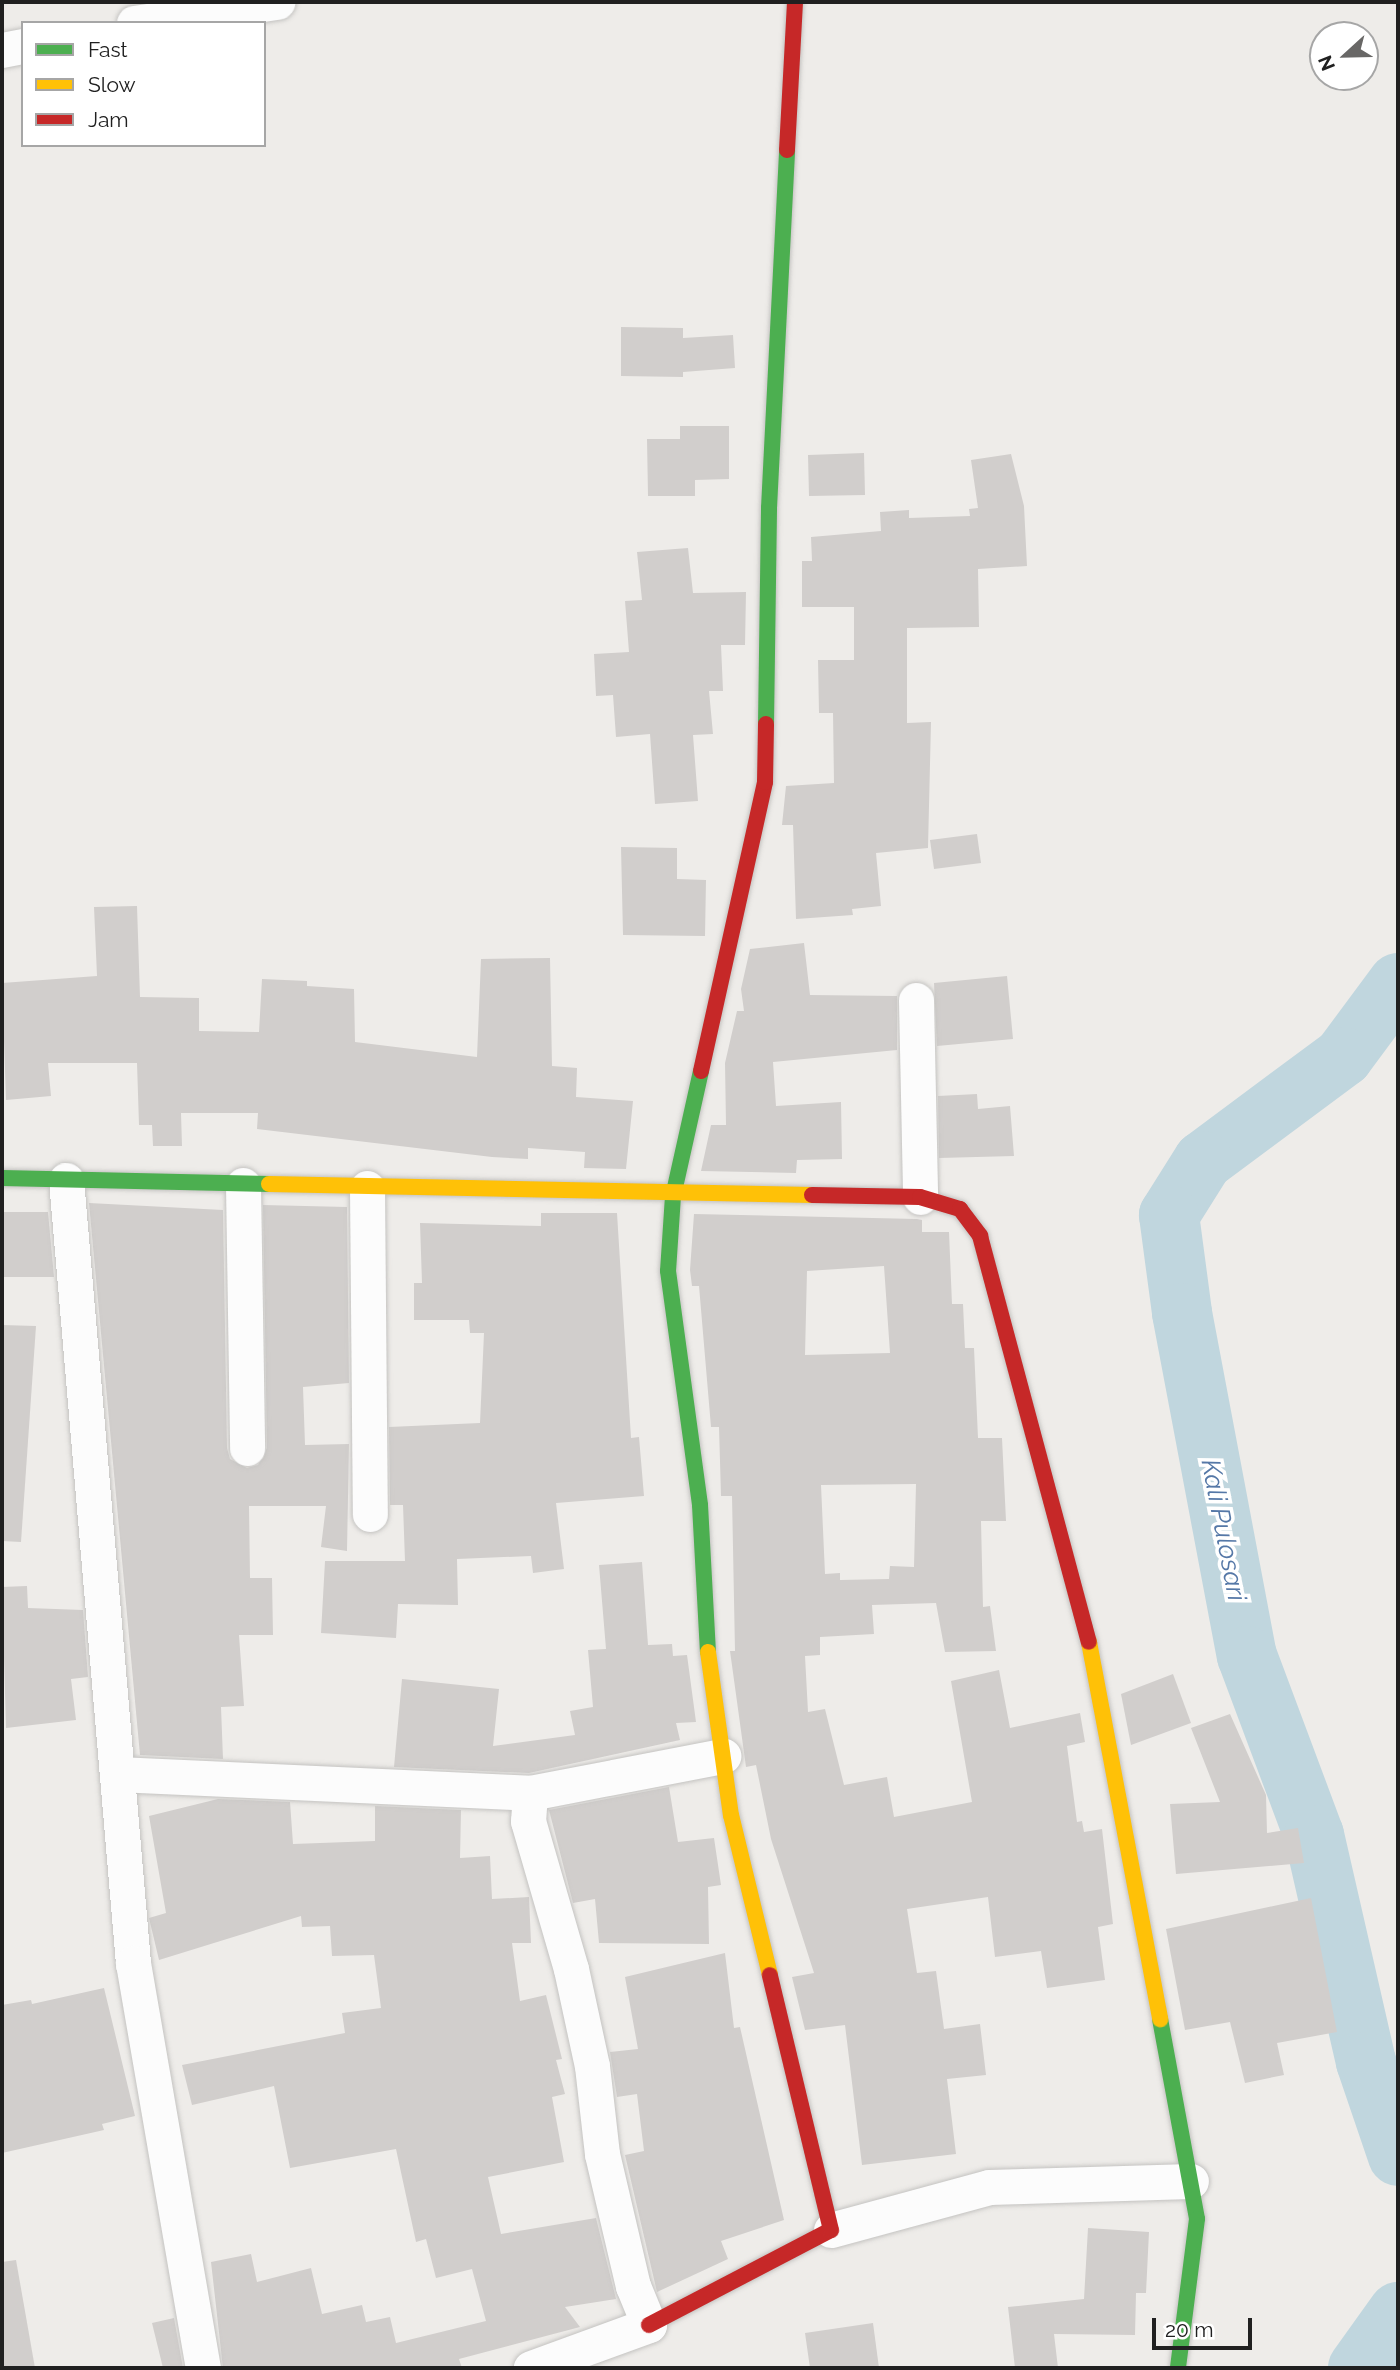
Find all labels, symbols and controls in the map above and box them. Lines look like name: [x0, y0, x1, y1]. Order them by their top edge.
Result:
legend: [21, 21, 266, 147]
north arrow: [1309, 21, 1379, 91]
text: Fast: [88, 37, 128, 62]
text: N: [1313, 52, 1339, 74]
text: Slow: [88, 72, 136, 97]
text: Jam: [88, 107, 129, 132]
water label: Kali Pulosari: [1194, 1456, 1252, 1604]
scale bar: [1155, 2304, 1255, 2348]
text: 20 m: [1165, 2317, 1213, 2342]

